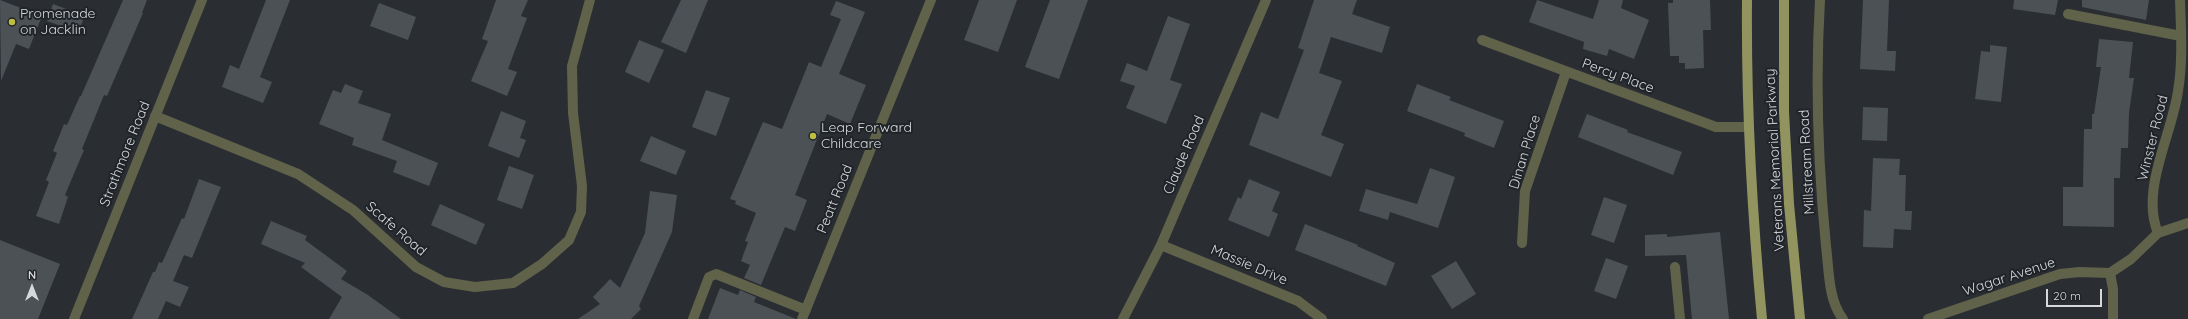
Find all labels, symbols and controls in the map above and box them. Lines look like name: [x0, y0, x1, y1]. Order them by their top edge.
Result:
place label: Promenade on Jacklin: [20, 6, 96, 38]
marker: Promenade on Jacklin: [7, 17, 17, 27]
street label: Percy Place: [1580, 55, 1656, 97]
street label: Veterans Memorial Parkway: [1762, 68, 1788, 252]
street label: Winster Road: [2134, 93, 2172, 183]
street label: Strathmore Road: [96, 99, 154, 209]
street label: Millstream Road: [1796, 109, 1818, 215]
street label: Claude Road: [1160, 113, 1208, 197]
street label: Dinan Place: [1506, 113, 1544, 191]
place label: Leap Forward Childcare: [821, 120, 912, 152]
marker: Leap Forward Childcare: [808, 131, 818, 141]
street label: Peatt Road: [814, 162, 856, 236]
street label: Scafe Road: [362, 198, 430, 260]
street label: Massie Drive: [1208, 241, 1290, 289]
street label: Wagar Avenue: [1961, 254, 2057, 300]
north arrow: [12, 267, 52, 307]
text: N: [28, 268, 36, 282]
scale bar: [2048, 281, 2104, 307]
text: 20 m: [2053, 288, 2081, 303]

